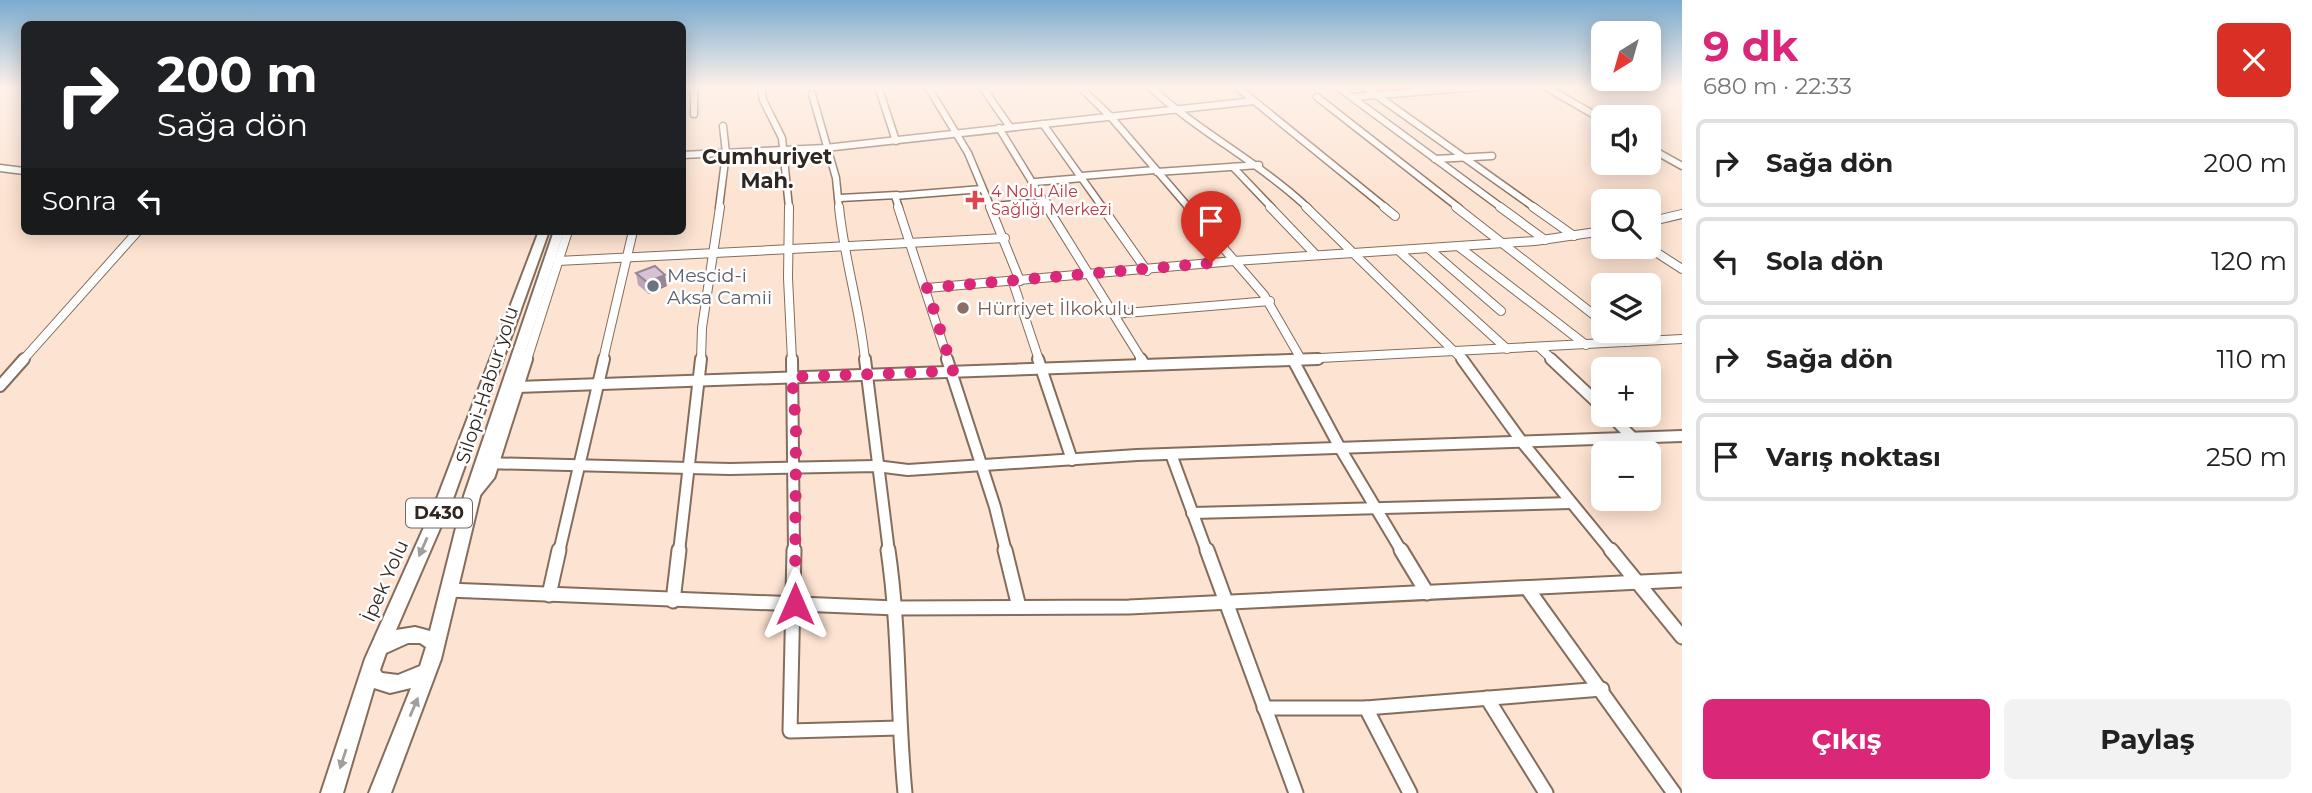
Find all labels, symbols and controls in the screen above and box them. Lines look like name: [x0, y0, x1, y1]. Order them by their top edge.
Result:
text: 9 dk: [1703, 20, 1798, 72]
north arrow: [1591, 21, 1661, 91]
map controls: [1591, 21, 1661, 511]
button: close: [2217, 23, 2291, 97]
text: 200 m: [157, 45, 318, 104]
icon: right: [42, 49, 133, 140]
text: 680 m · 22:33: [1703, 72, 1852, 100]
text: Sağa dön: [157, 105, 308, 144]
button: sound: [1591, 105, 1661, 175]
district label: Cumhuriyet Mah.: [702, 144, 832, 193]
icon: right: [1707, 144, 1745, 182]
text: Sağa dön: [1766, 147, 1893, 179]
text: 200 m: [2203, 147, 2287, 179]
icon: left: [131, 182, 169, 220]
place label: 4 Nolu Aile Sağlığı Merkezi: [991, 182, 1112, 219]
text: Sonra: [42, 185, 117, 217]
button: search: [1591, 189, 1661, 259]
marker: 4 Nolu Aile Sağlığı Merkezi: [965, 190, 985, 210]
pin: [1181, 191, 1241, 263]
icon: arrive: [1192, 202, 1230, 240]
icon: left: [1707, 242, 1745, 280]
text: Sola dön: [1766, 245, 1884, 277]
text: 120 m: [2211, 245, 2287, 277]
place label: Mescid-i Aksa Camii: [667, 264, 772, 309]
button: layers: [1591, 273, 1661, 343]
marker: Mescid-i Aksa Camii: [645, 278, 661, 294]
place label: Hürriyet İlkokulu: [977, 297, 1135, 320]
marker: Hürriyet İlkokulu: [955, 300, 971, 316]
street label: Silopi-Habur yolu: [451, 304, 523, 466]
icon: right: [1707, 340, 1745, 378]
text: Sağa dön: [1766, 343, 1893, 375]
text: 110 m: [2217, 343, 2287, 375]
button: +: [1591, 357, 1661, 427]
icon: arrive: [1707, 438, 1745, 476]
button: −: [1591, 441, 1661, 511]
text: Varış noktası: [1766, 441, 1941, 473]
text: 250 m: [2206, 441, 2287, 473]
road number: D430: [406, 499, 472, 528]
one-way arrow: [417, 536, 428, 557]
street label: İpek Yolu: [357, 537, 413, 625]
position arrow: [758, 567, 832, 641]
one-way arrow: [409, 696, 420, 717]
button: Çıkış: [1703, 699, 1990, 779]
button: Paylaş: [2004, 699, 2291, 779]
one-way arrow: [337, 749, 347, 770]

